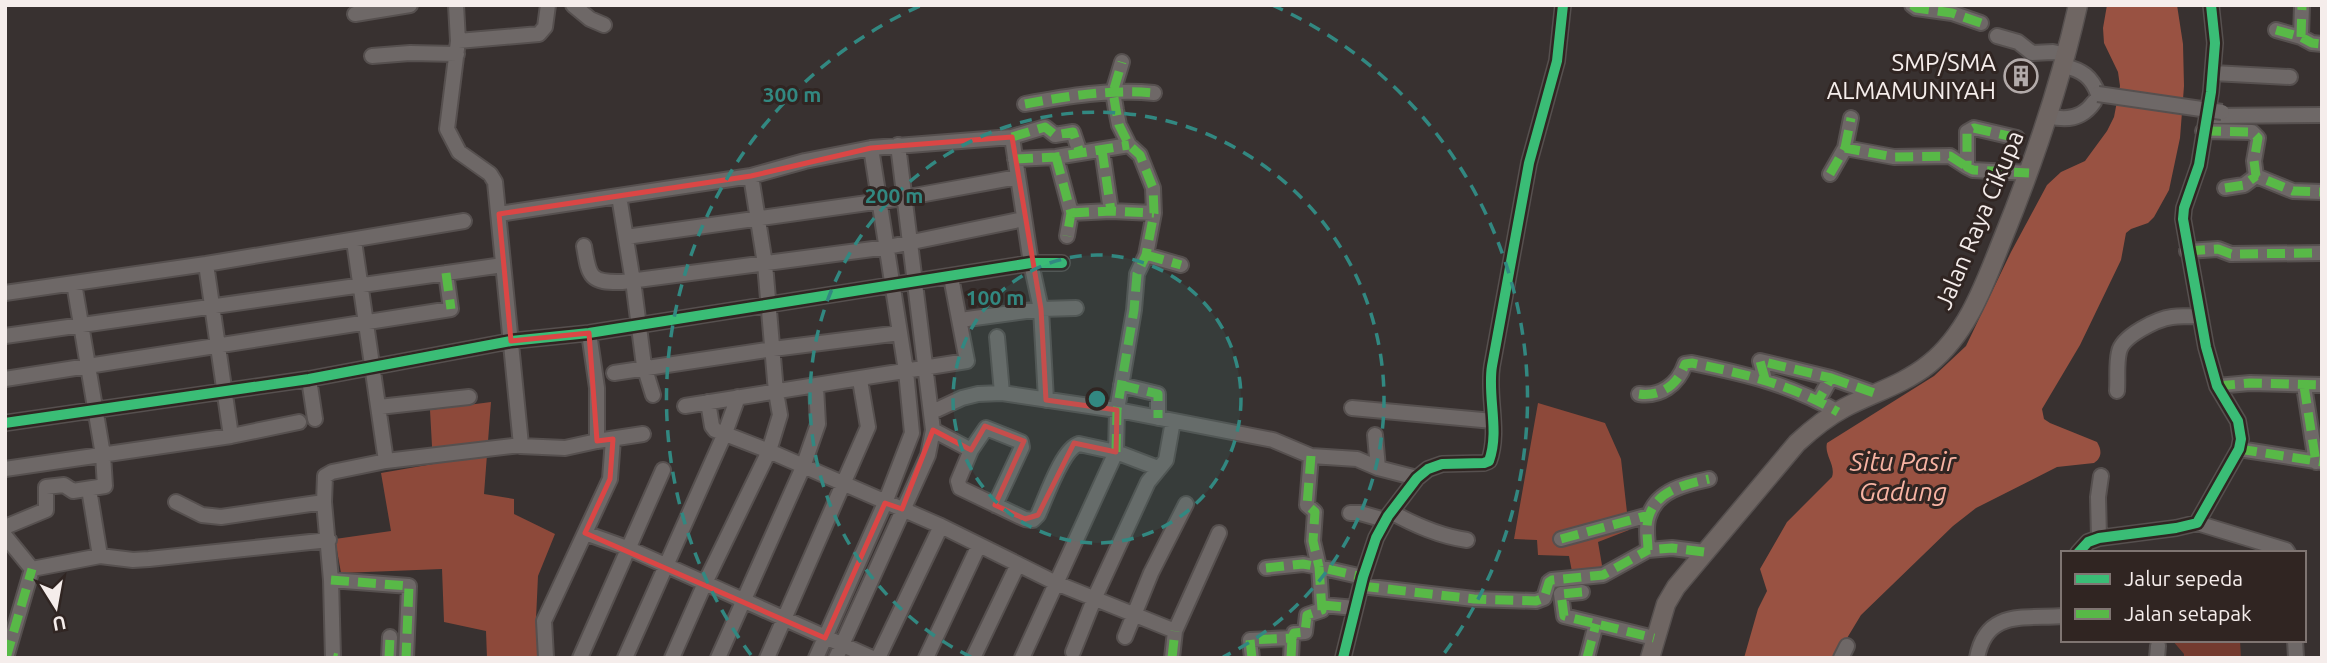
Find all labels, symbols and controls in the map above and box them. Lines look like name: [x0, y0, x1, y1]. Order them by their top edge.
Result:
place label: SMP/SMA ALMAMUNIYAH: [1827, 49, 1996, 104]
building icon: SMP/SMA ALMAMUNIYAH: [2002, 57, 2040, 95]
text: 300 m: [763, 82, 821, 106]
street label: Jalan Raya Cikupa: [1929, 127, 2029, 313]
text: 200 m: [865, 183, 923, 207]
text: 100 m: [966, 285, 1024, 309]
centre of rings: [1085, 387, 1109, 411]
water label: Situ Pasir Gadung: [1849, 447, 1957, 506]
legend: [2061, 551, 2306, 642]
text: Jalur sepeda: [2124, 566, 2243, 590]
north arrow: [21, 572, 91, 642]
text: Jalan setapak: [2124, 601, 2252, 625]
text: U: [51, 612, 68, 636]

